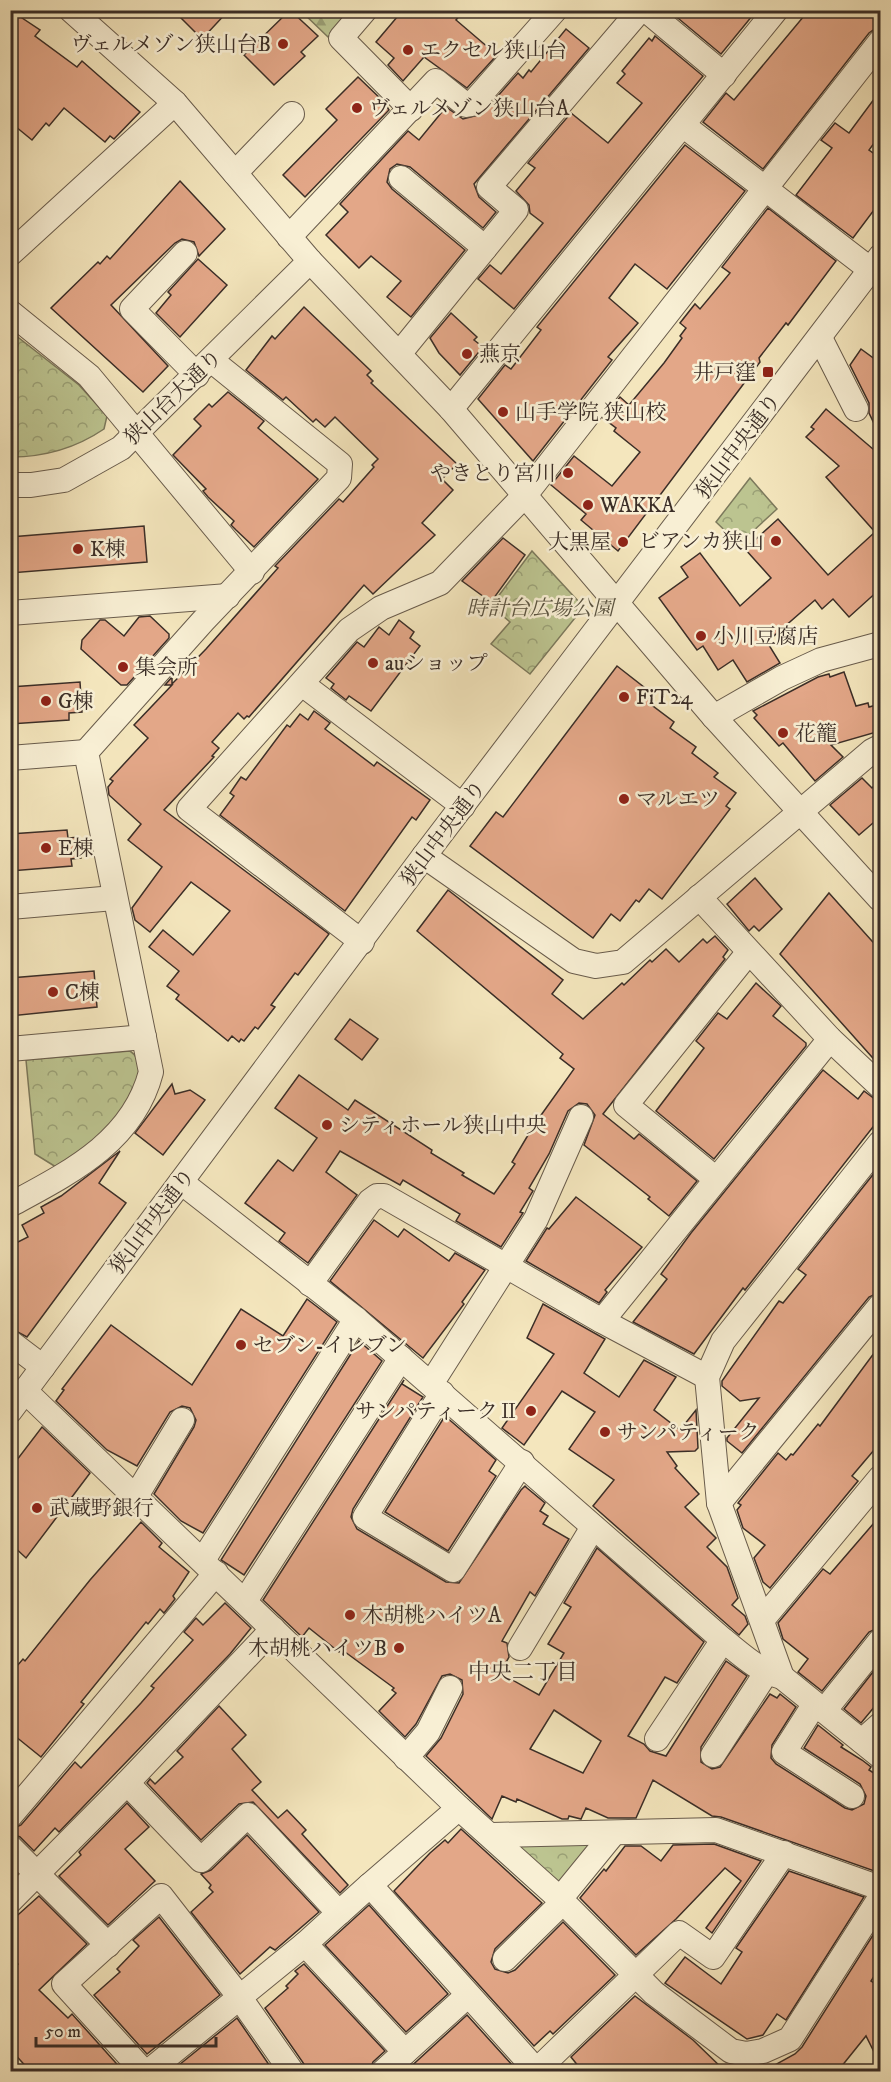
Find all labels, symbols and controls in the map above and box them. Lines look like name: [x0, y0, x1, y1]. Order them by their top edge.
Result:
place label: ヴェルメゾン狭山台B: [71, 32, 271, 58]
marker: ヴェルメゾン狭山台B: [276, 37, 290, 51]
place label: エクセル狭山台: [420, 38, 567, 64]
marker: エクセル狭山台: [401, 43, 415, 57]
place label: ヴェルメゾン狭山台A: [369, 96, 570, 122]
marker: ヴェルメゾン狭山台A: [350, 101, 364, 115]
place label: 燕京: [479, 342, 521, 368]
street label: 狭山台大通り: [119, 345, 228, 451]
marker: 燕京: [460, 347, 474, 361]
place label: 井戸窪: [693, 360, 756, 386]
marker: 井戸窪: [761, 365, 775, 379]
street label: 狭山中央通り: [691, 388, 787, 505]
place label: 山手学院 狭山校: [515, 400, 667, 426]
marker: 山手学院 狭山校: [496, 405, 510, 419]
place label: やきとり宮川: [430, 461, 556, 487]
marker: やきとり宮川: [561, 466, 575, 480]
place label: WAKKA: [599, 493, 675, 519]
marker: WAKKA: [581, 498, 595, 512]
place label: ビアンカ狭山: [639, 529, 764, 555]
place label: 大黒屋: [548, 530, 611, 556]
marker: ビアンカ狭山: [769, 534, 783, 548]
marker: 大黒屋: [616, 535, 630, 549]
place label: K棟: [90, 537, 126, 563]
marker: K棟: [71, 542, 85, 556]
park label: 時計台広場公園: [467, 596, 616, 622]
place label: 小川豆腐店: [713, 624, 818, 650]
marker: 小川豆腐店: [694, 629, 708, 643]
place label: auショップ: [385, 651, 488, 677]
place label: 集会所: [135, 655, 198, 681]
marker: auショップ: [366, 656, 380, 670]
marker: 集会所: [116, 660, 130, 674]
place label: FiT24: [636, 685, 694, 711]
place label: G棟: [58, 689, 94, 715]
marker: FiT24: [617, 690, 631, 704]
marker: G棟: [39, 694, 53, 708]
place label: 花籠: [795, 721, 837, 747]
marker: 花籠: [776, 726, 790, 740]
street label: 狭山中央通り: [396, 775, 492, 892]
place label: マルエツ: [636, 787, 720, 813]
marker: マルエツ: [617, 792, 631, 806]
place label: E棟: [58, 836, 94, 862]
marker: E棟: [39, 841, 53, 855]
place label: C棟: [65, 980, 100, 1006]
marker: C棟: [46, 985, 60, 999]
place label: シティホール狭山中央: [339, 1113, 547, 1139]
marker: シティホール狭山中央: [320, 1118, 334, 1132]
street label: 狭山中央通り: [105, 1163, 201, 1280]
place label: セブン-イレブン: [253, 1333, 407, 1359]
marker: セブン-イレブン: [234, 1338, 248, 1352]
place label: サンパティークⅡ: [355, 1399, 519, 1425]
marker: サンパティークⅡ: [524, 1404, 538, 1418]
place label: サンパティーク: [617, 1420, 760, 1446]
marker: サンパティーク: [598, 1425, 612, 1439]
place label: 武蔵野銀行: [49, 1496, 154, 1522]
marker: 武蔵野銀行: [30, 1501, 44, 1515]
place label: 木胡桃ハイツA: [362, 1603, 502, 1629]
marker: 木胡桃ハイツA: [343, 1608, 357, 1622]
place label: 木胡桃ハイツB: [248, 1636, 387, 1662]
marker: 木胡桃ハイツB: [392, 1641, 406, 1655]
district label: 中央二丁目: [468, 1659, 578, 1686]
scale bar: [36, 2010, 216, 2048]
text: 50 m: [45, 2021, 81, 2043]

